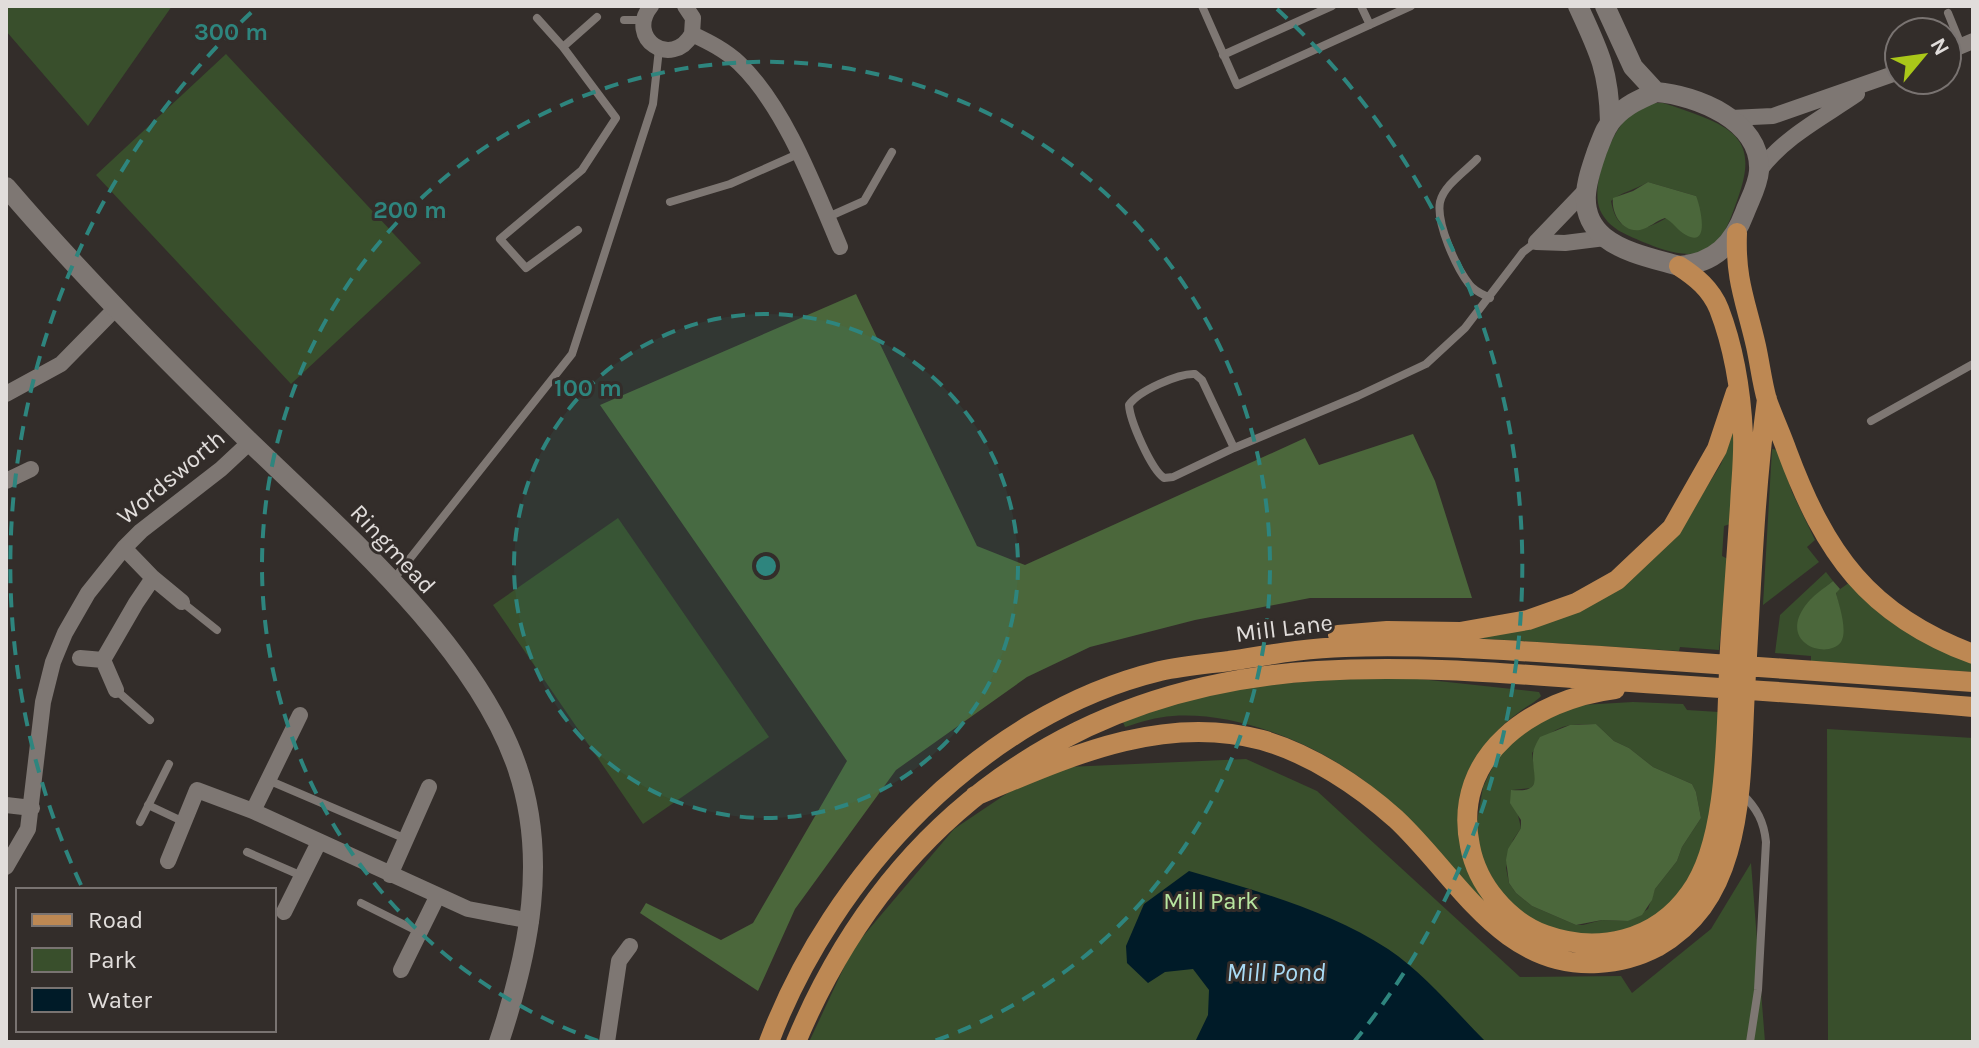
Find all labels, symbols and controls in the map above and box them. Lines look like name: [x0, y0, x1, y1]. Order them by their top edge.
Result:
north arrow: [1883, 16, 1963, 96]
text: 300 m: [194, 18, 268, 46]
text: N: [1924, 34, 1955, 60]
text: 200 m: [373, 196, 447, 224]
text: 100 m: [554, 374, 622, 402]
street label: Wordsworth: [111, 424, 231, 530]
street label: Ringmead: [345, 498, 441, 600]
centre of rings: [752, 552, 780, 580]
street label: Mill Lane: [1234, 608, 1334, 648]
park label: Mill Park: [1163, 887, 1259, 915]
legend: [16, 888, 276, 1032]
text: Road: [88, 906, 143, 934]
text: Park: [88, 946, 137, 974]
water label: Mill Pond: [1226, 957, 1326, 988]
text: Water: [88, 986, 152, 1014]

